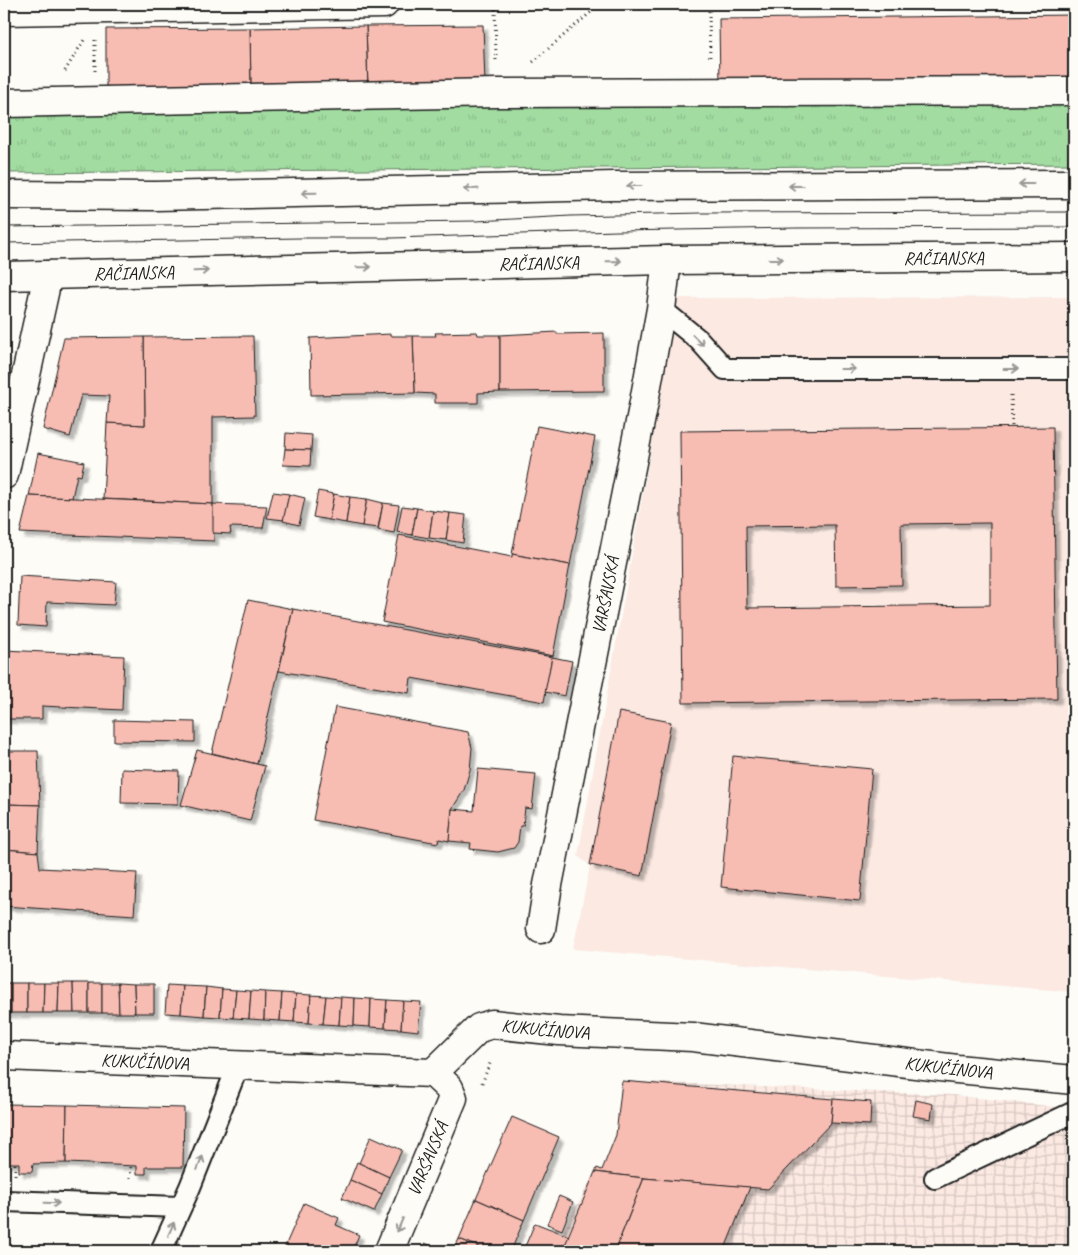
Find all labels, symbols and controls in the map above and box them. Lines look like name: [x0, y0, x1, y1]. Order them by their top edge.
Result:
one-way arrow: [1018, 179, 1034, 189]
one-way arrow: [626, 181, 642, 191]
one-way arrow: [789, 181, 805, 190]
one-way arrow: [464, 185, 480, 194]
one-way arrow: [301, 188, 318, 198]
street label: RAČIANSKA: [903, 247, 985, 269]
street label: RAČIANSKA: [498, 251, 580, 275]
one-way arrow: [768, 254, 784, 264]
one-way arrow: [606, 257, 622, 266]
street label: RAČIANSKA: [93, 261, 175, 285]
one-way arrow: [356, 262, 372, 272]
one-way arrow: [193, 266, 209, 276]
one-way arrow: [691, 334, 704, 346]
one-way arrow: [840, 364, 856, 374]
one-way arrow: [1002, 364, 1019, 374]
street label: VARŠAVSKÁ: [587, 552, 625, 636]
street label: KUKUČÍNOVA: [501, 1014, 591, 1043]
street label: KUKUČÍNOVA: [101, 1049, 190, 1074]
street label: KUKUČÍNOVA: [903, 1052, 994, 1083]
street label: VARŠAVSKÁ: [402, 1116, 454, 1199]
one-way arrow: [195, 1156, 205, 1171]
one-way arrow: [44, 1198, 60, 1207]
one-way arrow: [395, 1217, 405, 1232]
one-way arrow: [166, 1222, 176, 1237]

